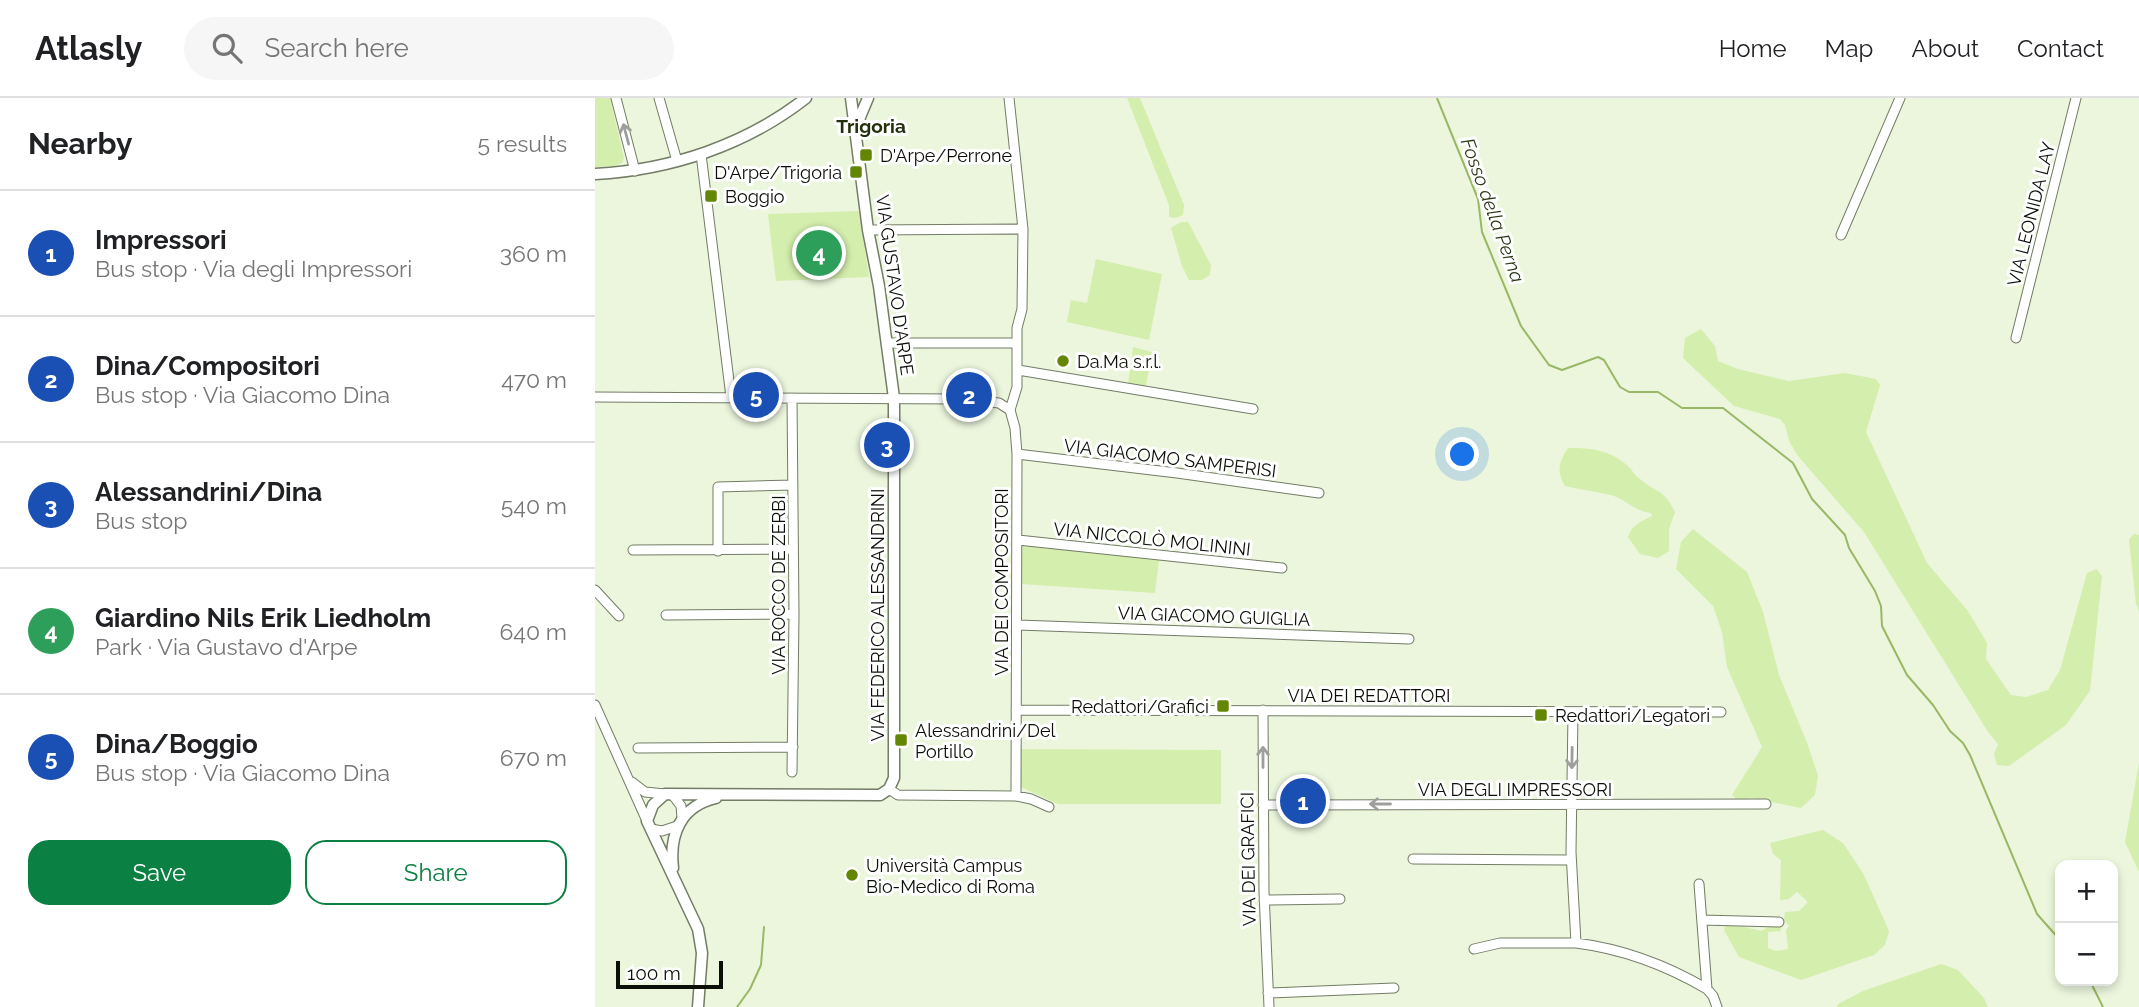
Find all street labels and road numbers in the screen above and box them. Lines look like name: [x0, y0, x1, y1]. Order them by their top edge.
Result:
street label: VIA LEONIDA LAY: [2003, 140, 2059, 288]
street label: VIA GUSTAVO D'ARPE: [872, 193, 918, 377]
street label: VIA GIACOMO SAMPERISI: [1063, 435, 1277, 481]
street label: VIA DEI COMPOSITORI: [991, 488, 1012, 676]
street label: VIA FEDERICO ALESSANDRINI: [867, 489, 888, 741]
street label: VIA ROCCO DE ZERBI: [768, 495, 789, 675]
street label: VIA NICCOLÒ MOLININI: [1052, 517, 1252, 560]
street label: VIA GIACOMO GUIGLIA: [1117, 602, 1311, 630]
street label: VIA DEI REDATTORI: [1287, 685, 1451, 706]
street label: VIA DEGLI IMPRESSORI: [1418, 779, 1612, 800]
street label: VIA DEI GRAFICI: [1236, 792, 1260, 926]

